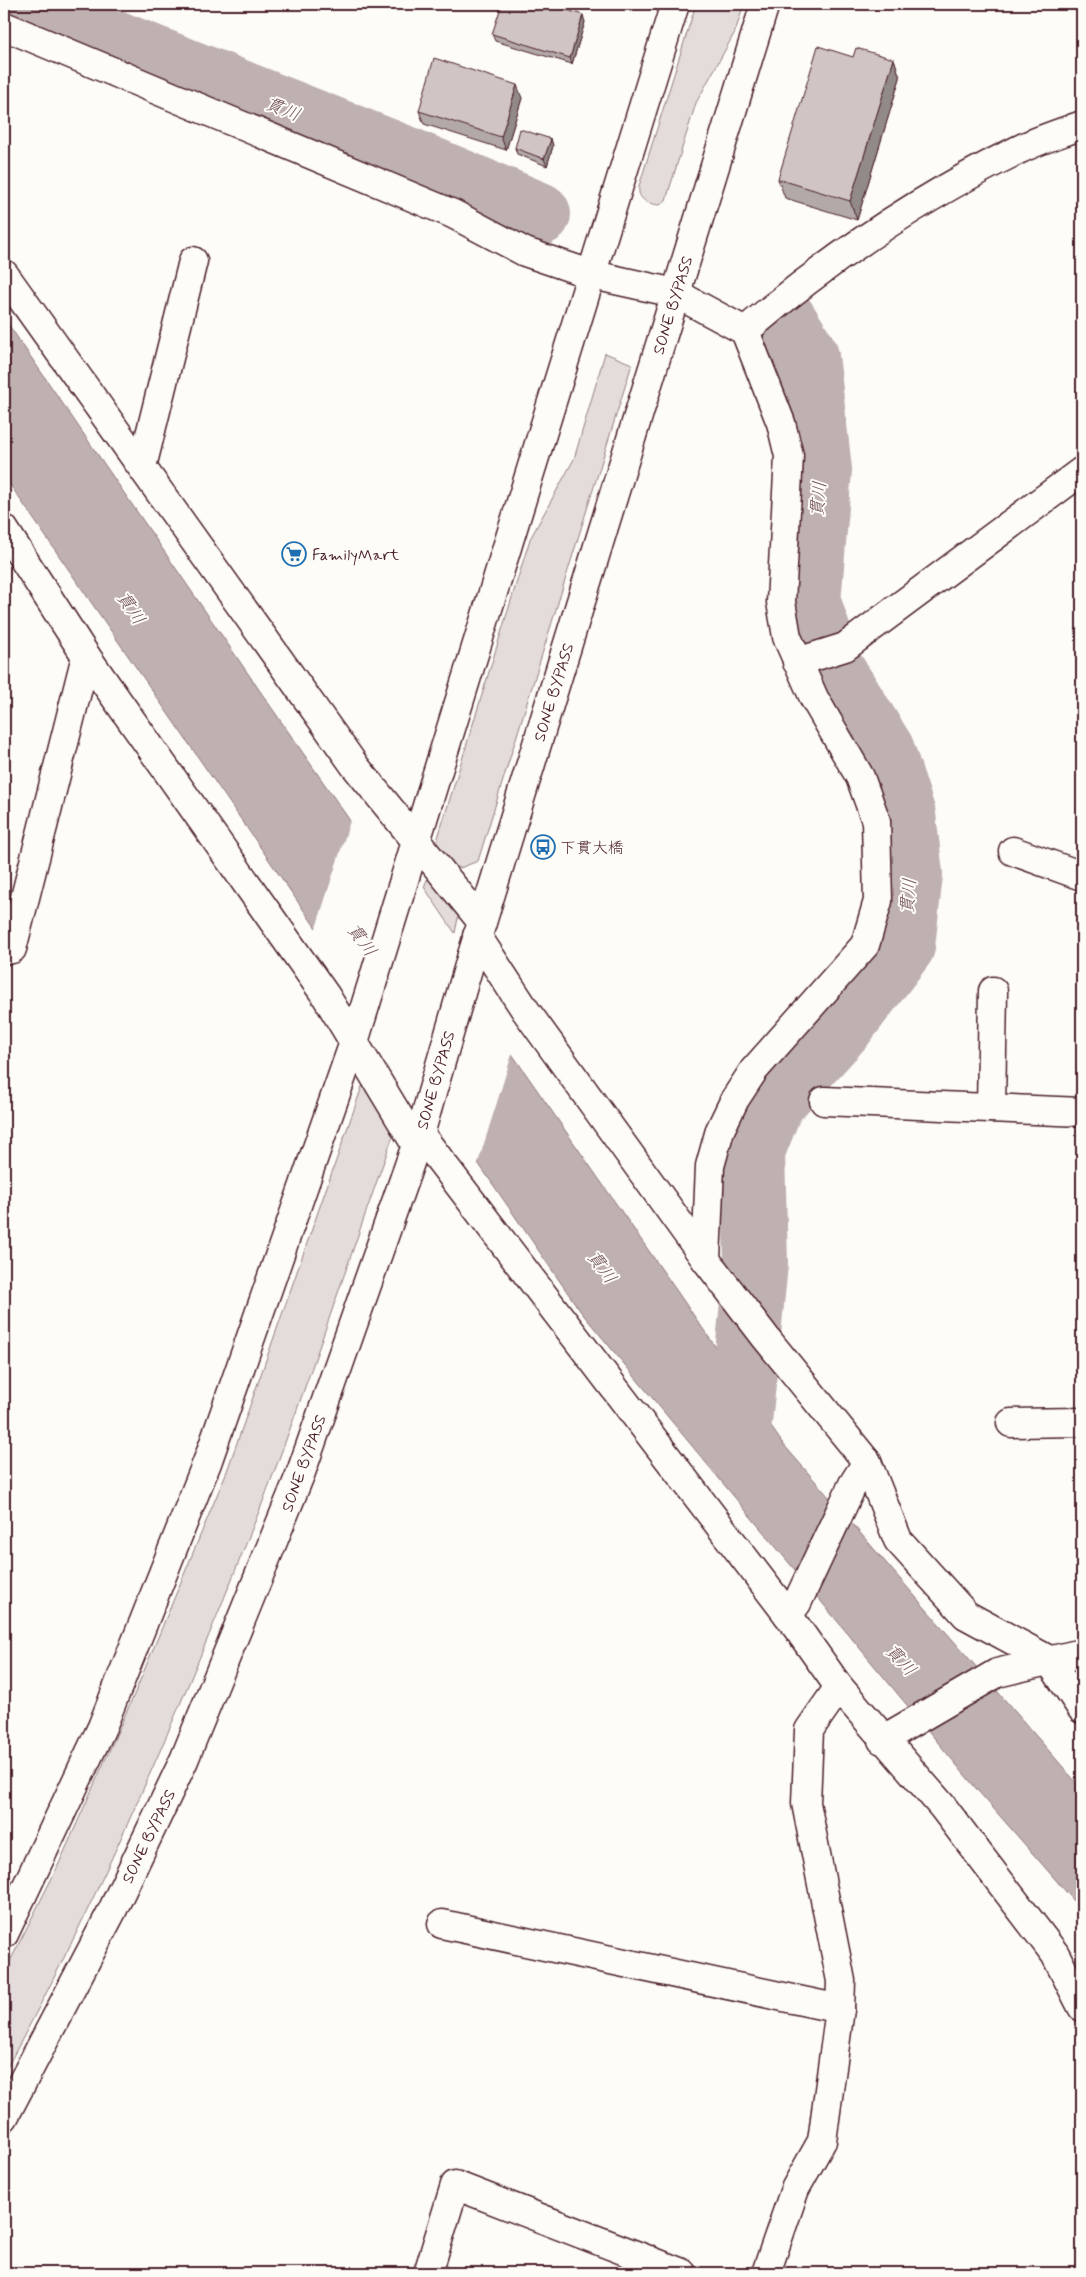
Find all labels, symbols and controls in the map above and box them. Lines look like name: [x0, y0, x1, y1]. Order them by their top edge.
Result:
water label: 貫川: [261, 92, 304, 128]
street label: SONE BYPASS: [649, 254, 698, 357]
water label: 貫川: [805, 480, 833, 518]
supermarket icon: FamilyMart: [281, 541, 307, 567]
place label: FamilyMart: [312, 545, 400, 566]
water label: 貫川: [110, 587, 150, 630]
street label: SONE BYPASS: [530, 641, 579, 744]
bus stop icon: 下貫大橋: [530, 834, 556, 860]
place label: 下貫大橋: [560, 838, 624, 859]
water label: 貫川: [895, 877, 923, 915]
water label: 貫川: [341, 919, 381, 962]
street label: SONE BYPASS: [412, 1028, 461, 1132]
water label: 貫川: [581, 1246, 621, 1289]
street label: SONE BYPASS: [277, 1412, 332, 1515]
water label: 貫川: [879, 1639, 921, 1682]
street label: SONE BYPASS: [118, 1786, 181, 1887]

